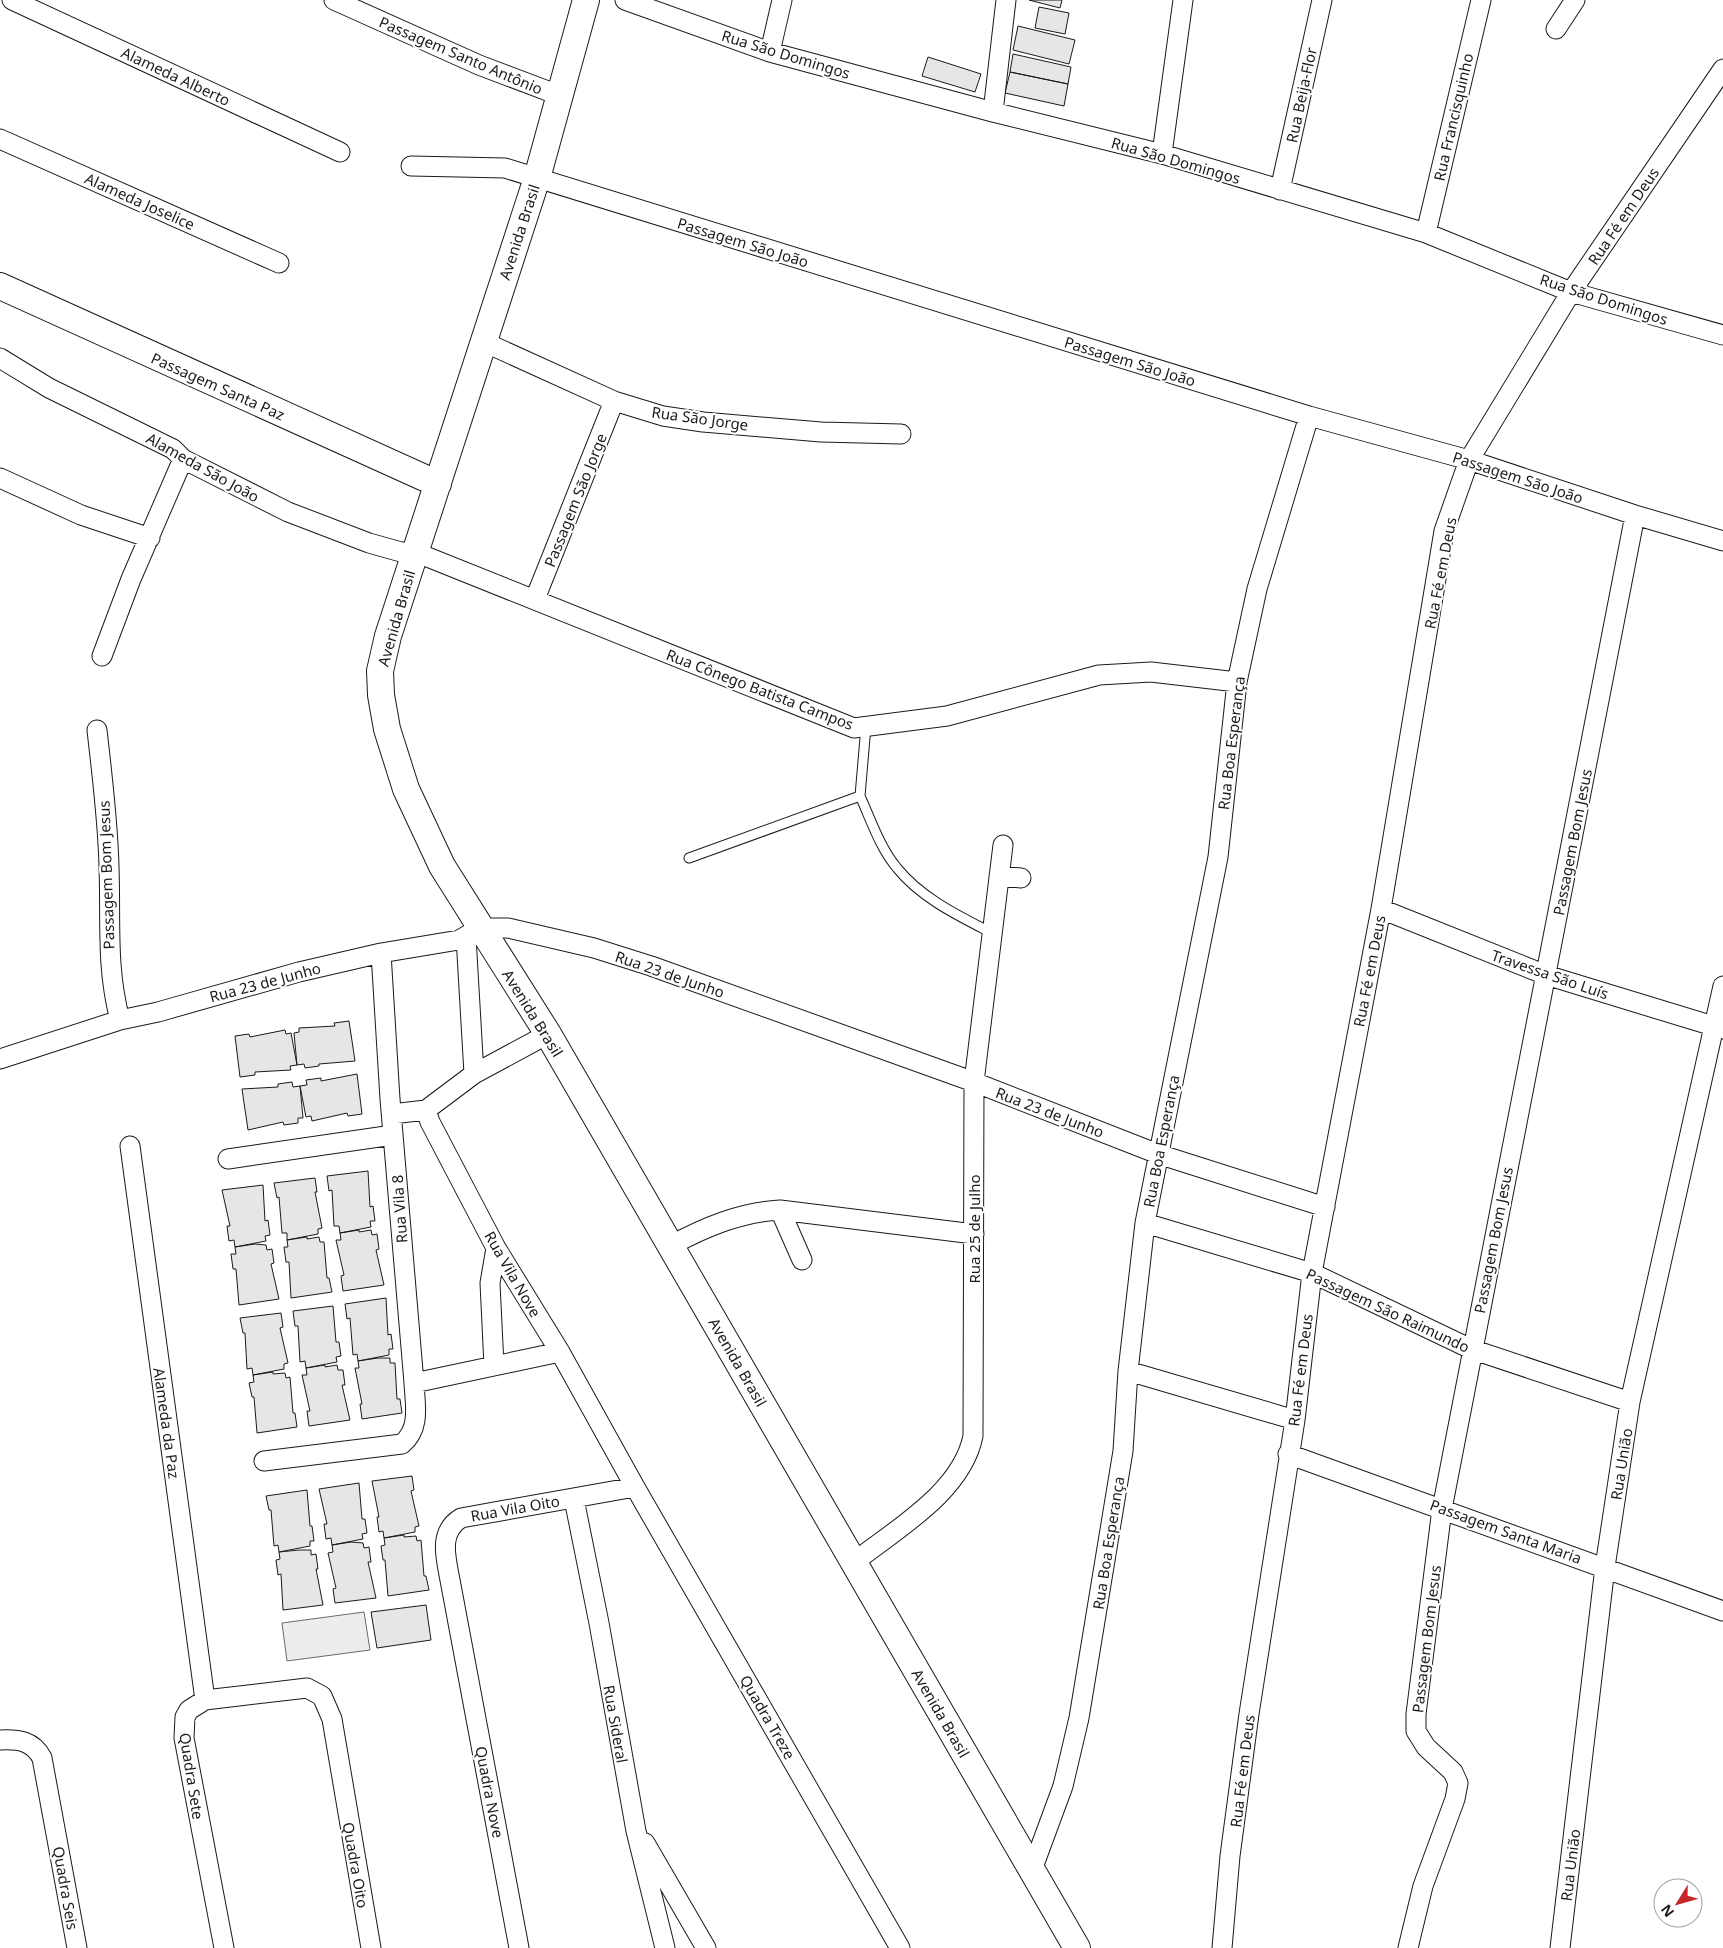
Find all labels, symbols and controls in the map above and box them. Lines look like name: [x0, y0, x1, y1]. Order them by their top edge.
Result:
street label: Passagem Santo Antônio: [376, 11, 546, 99]
street label: Rua São Domingos: [719, 25, 853, 83]
street label: Alameda Alberto: [118, 42, 234, 110]
street label: Rua Beija-Flor: [1281, 45, 1321, 145]
street label: Rua Francisquinho: [1429, 51, 1477, 183]
street label: Rua São Domingos: [1109, 132, 1243, 188]
street label: Rua Fé em Deus: [1583, 163, 1663, 269]
street label: Alameda Joselice: [82, 168, 198, 234]
street label: Avenida Brasil: [494, 182, 544, 282]
street label: Passagem São João: [675, 213, 811, 271]
street label: Rua São Domingos: [1538, 269, 1670, 329]
street label: Passagem São João: [1062, 332, 1198, 390]
street label: Passagem Santa Paz: [148, 348, 288, 424]
street label: Rua São Jorge: [650, 401, 750, 435]
street label: Alameda São João: [143, 428, 263, 506]
street label: Passagem São Jorge: [539, 430, 611, 570]
street label: Passagem São João: [1450, 446, 1586, 508]
street label: Rua Fé em Deus: [1419, 515, 1461, 631]
street label: Avenida Brasil: [373, 567, 419, 669]
street label: Rua Cônego Batista Campos: [663, 644, 857, 734]
street label: Rua Boa Esperança: [1213, 675, 1249, 811]
street label: Passagem Bom Jesus: [1548, 767, 1596, 917]
street label: Passagem Bom Jesus: [93, 800, 119, 950]
street label: Rua Fé em Deus: [1348, 913, 1390, 1029]
street label: Travessa São Luís: [1489, 945, 1611, 1003]
street label: Rua 23 de Junho: [613, 946, 727, 1002]
street label: Rua 23 de Junho: [207, 958, 323, 1006]
street label: Avenida Brasil: [498, 966, 568, 1060]
street label: Rua Boa Esperança: [1138, 1073, 1184, 1209]
street label: Rua 23 de Junho: [993, 1082, 1107, 1142]
street label: Passagem Bom Jesus: [1469, 1165, 1517, 1315]
street label: Rua Vila 8: [387, 1174, 411, 1244]
street label: Rua 25 de Julho: [964, 1174, 984, 1284]
street label: Rua Vila Nove: [480, 1227, 546, 1321]
street label: Passagem São Raimundo: [1303, 1263, 1473, 1357]
street label: Rua Fé em Deus: [1283, 1313, 1317, 1427]
street label: Avenida Brasil: [705, 1314, 771, 1410]
street label: Alameda da Paz: [149, 1366, 185, 1480]
street label: Rua União: [1605, 1427, 1637, 1501]
street label: Rua Boa Esperança: [1088, 1475, 1128, 1611]
street label: Rua Vila Oito: [469, 1490, 561, 1526]
street label: Passagem Santa Maria: [1427, 1494, 1585, 1568]
street label: Passagem Bom Jesus: [1407, 1564, 1445, 1714]
street label: Avenida Brasil: [908, 1665, 974, 1761]
street label: Quadra Treze: [736, 1671, 800, 1763]
street label: Rua Sideral: [599, 1683, 633, 1765]
street label: Rua Fé em Deus: [1225, 1714, 1259, 1828]
street label: Quadra Sete: [175, 1731, 209, 1821]
street label: Quadra Nove: [471, 1744, 509, 1840]
street label: Quadra Oito: [339, 1820, 373, 1910]
street label: Rua União: [1556, 1828, 1584, 1902]
street label: Quadra Seis: [49, 1845, 83, 1931]
north arrow: [1653, 1878, 1703, 1928]
text: N: [1656, 1901, 1678, 1921]

